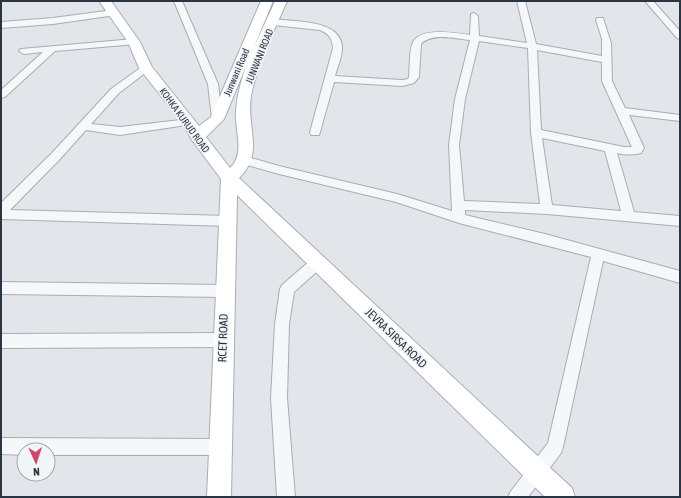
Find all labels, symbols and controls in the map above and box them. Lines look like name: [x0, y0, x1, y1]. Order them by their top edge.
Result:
street label: JUNWANI ROAD: [243, 27, 276, 85]
street label: Junwani Road: [221, 46, 252, 98]
street label: KOHKA KURUD ROAD: [157, 86, 212, 155]
street label: JEVRA SIRSA ROAD: [362, 305, 430, 371]
street label: RCET ROAD: [215, 313, 231, 363]
north arrow: [16, 442, 56, 482]
text: N: [33, 466, 40, 478]

